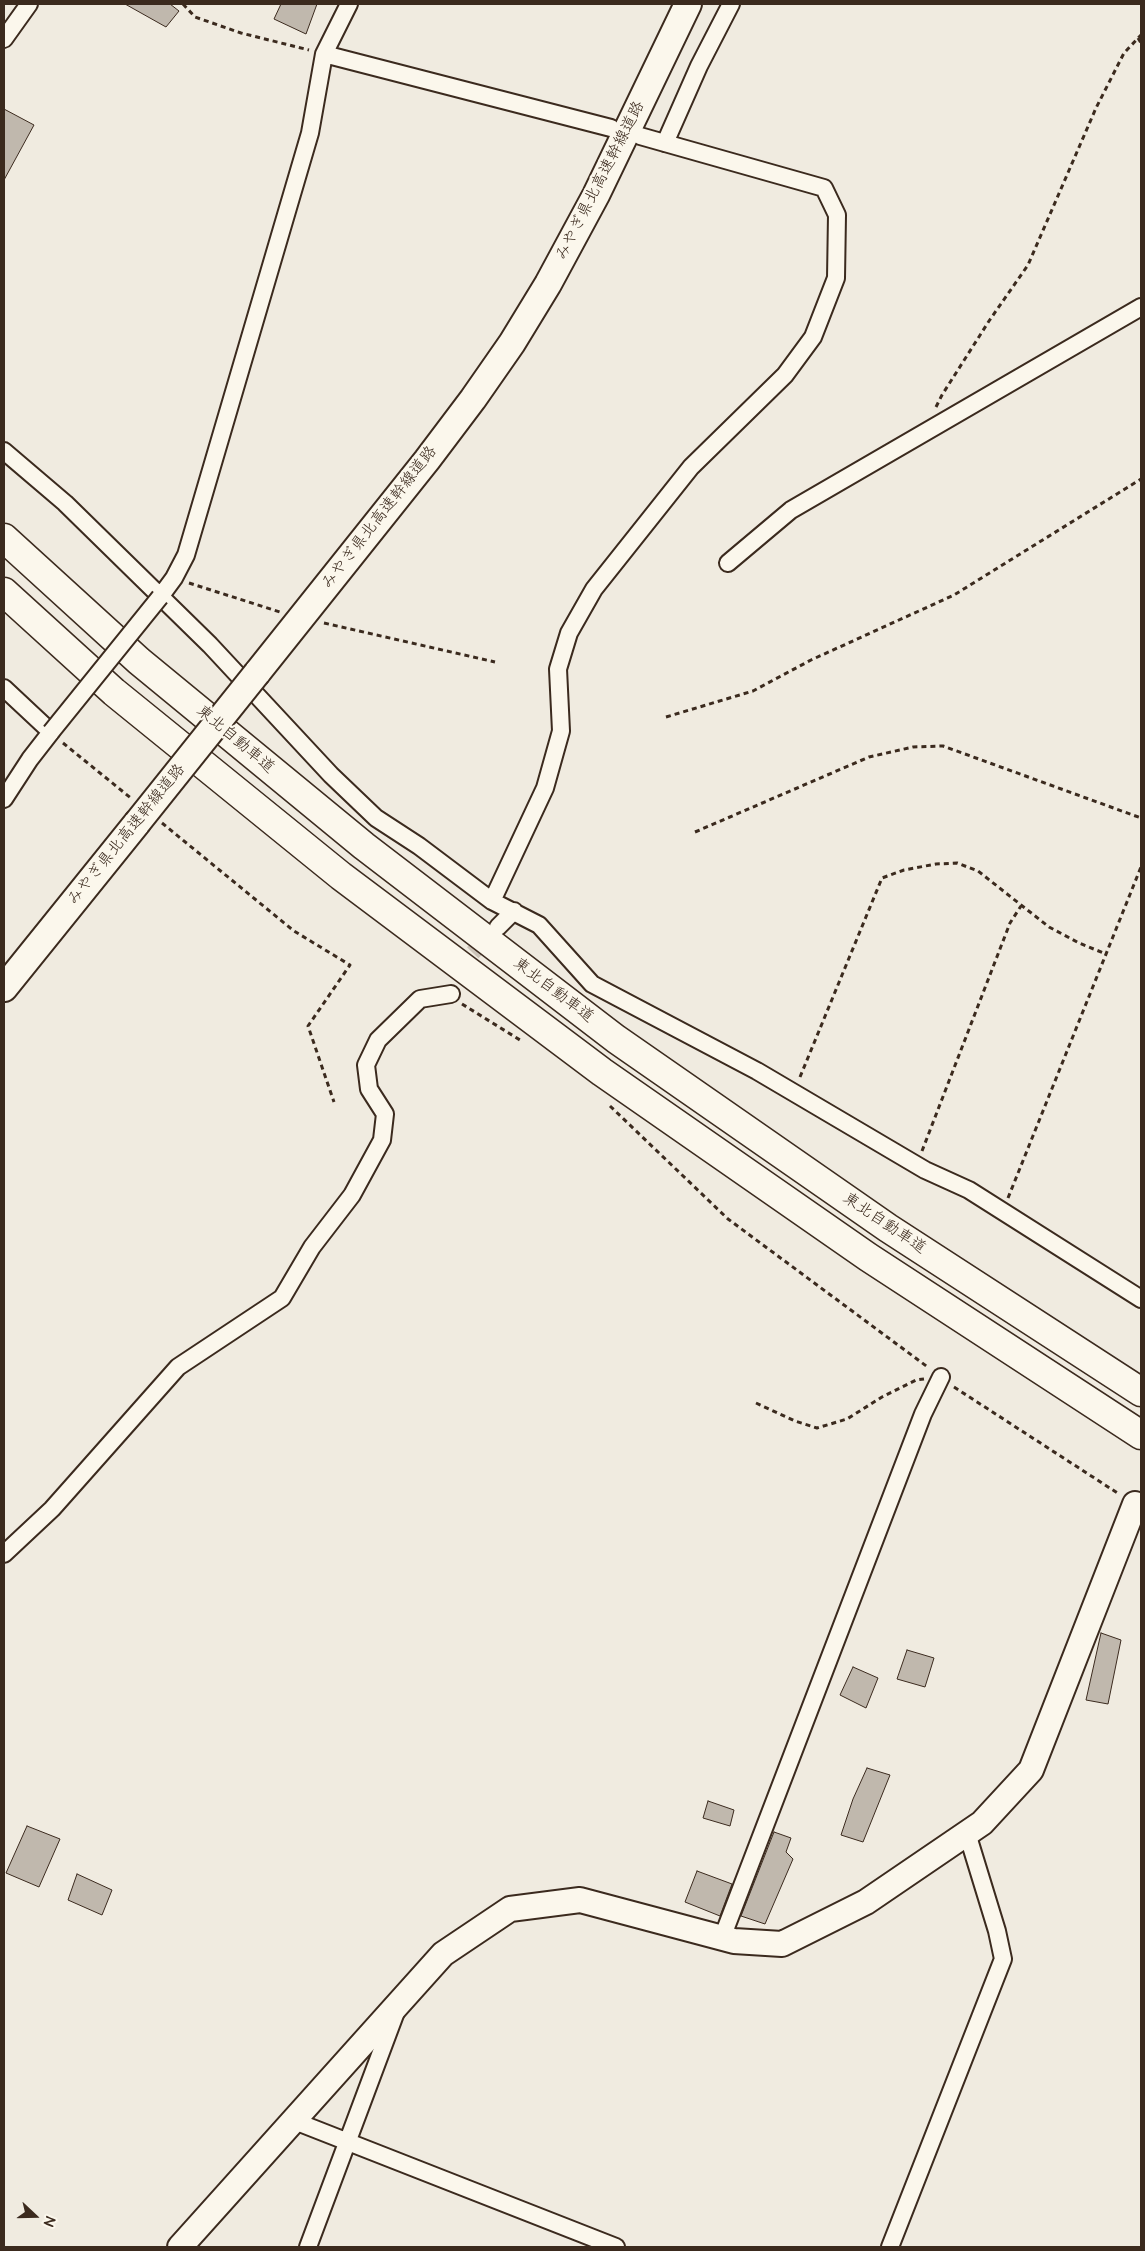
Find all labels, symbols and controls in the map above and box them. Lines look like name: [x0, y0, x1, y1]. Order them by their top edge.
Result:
street label: みやぎ県北高速幹線道路: [552, 98, 650, 264]
street label: みやぎ県北高速幹線道路: [318, 443, 442, 593]
street label: 東北自動車道: [192, 702, 278, 778]
street label: みやぎ県北高速幹線道路: [64, 761, 190, 909]
street label: 東北自動車道: [509, 954, 597, 1028]
street label: 東北自動車道: [839, 1189, 929, 1259]
north arrow: [10, 2191, 60, 2241]
text: N: [38, 2214, 60, 2229]

